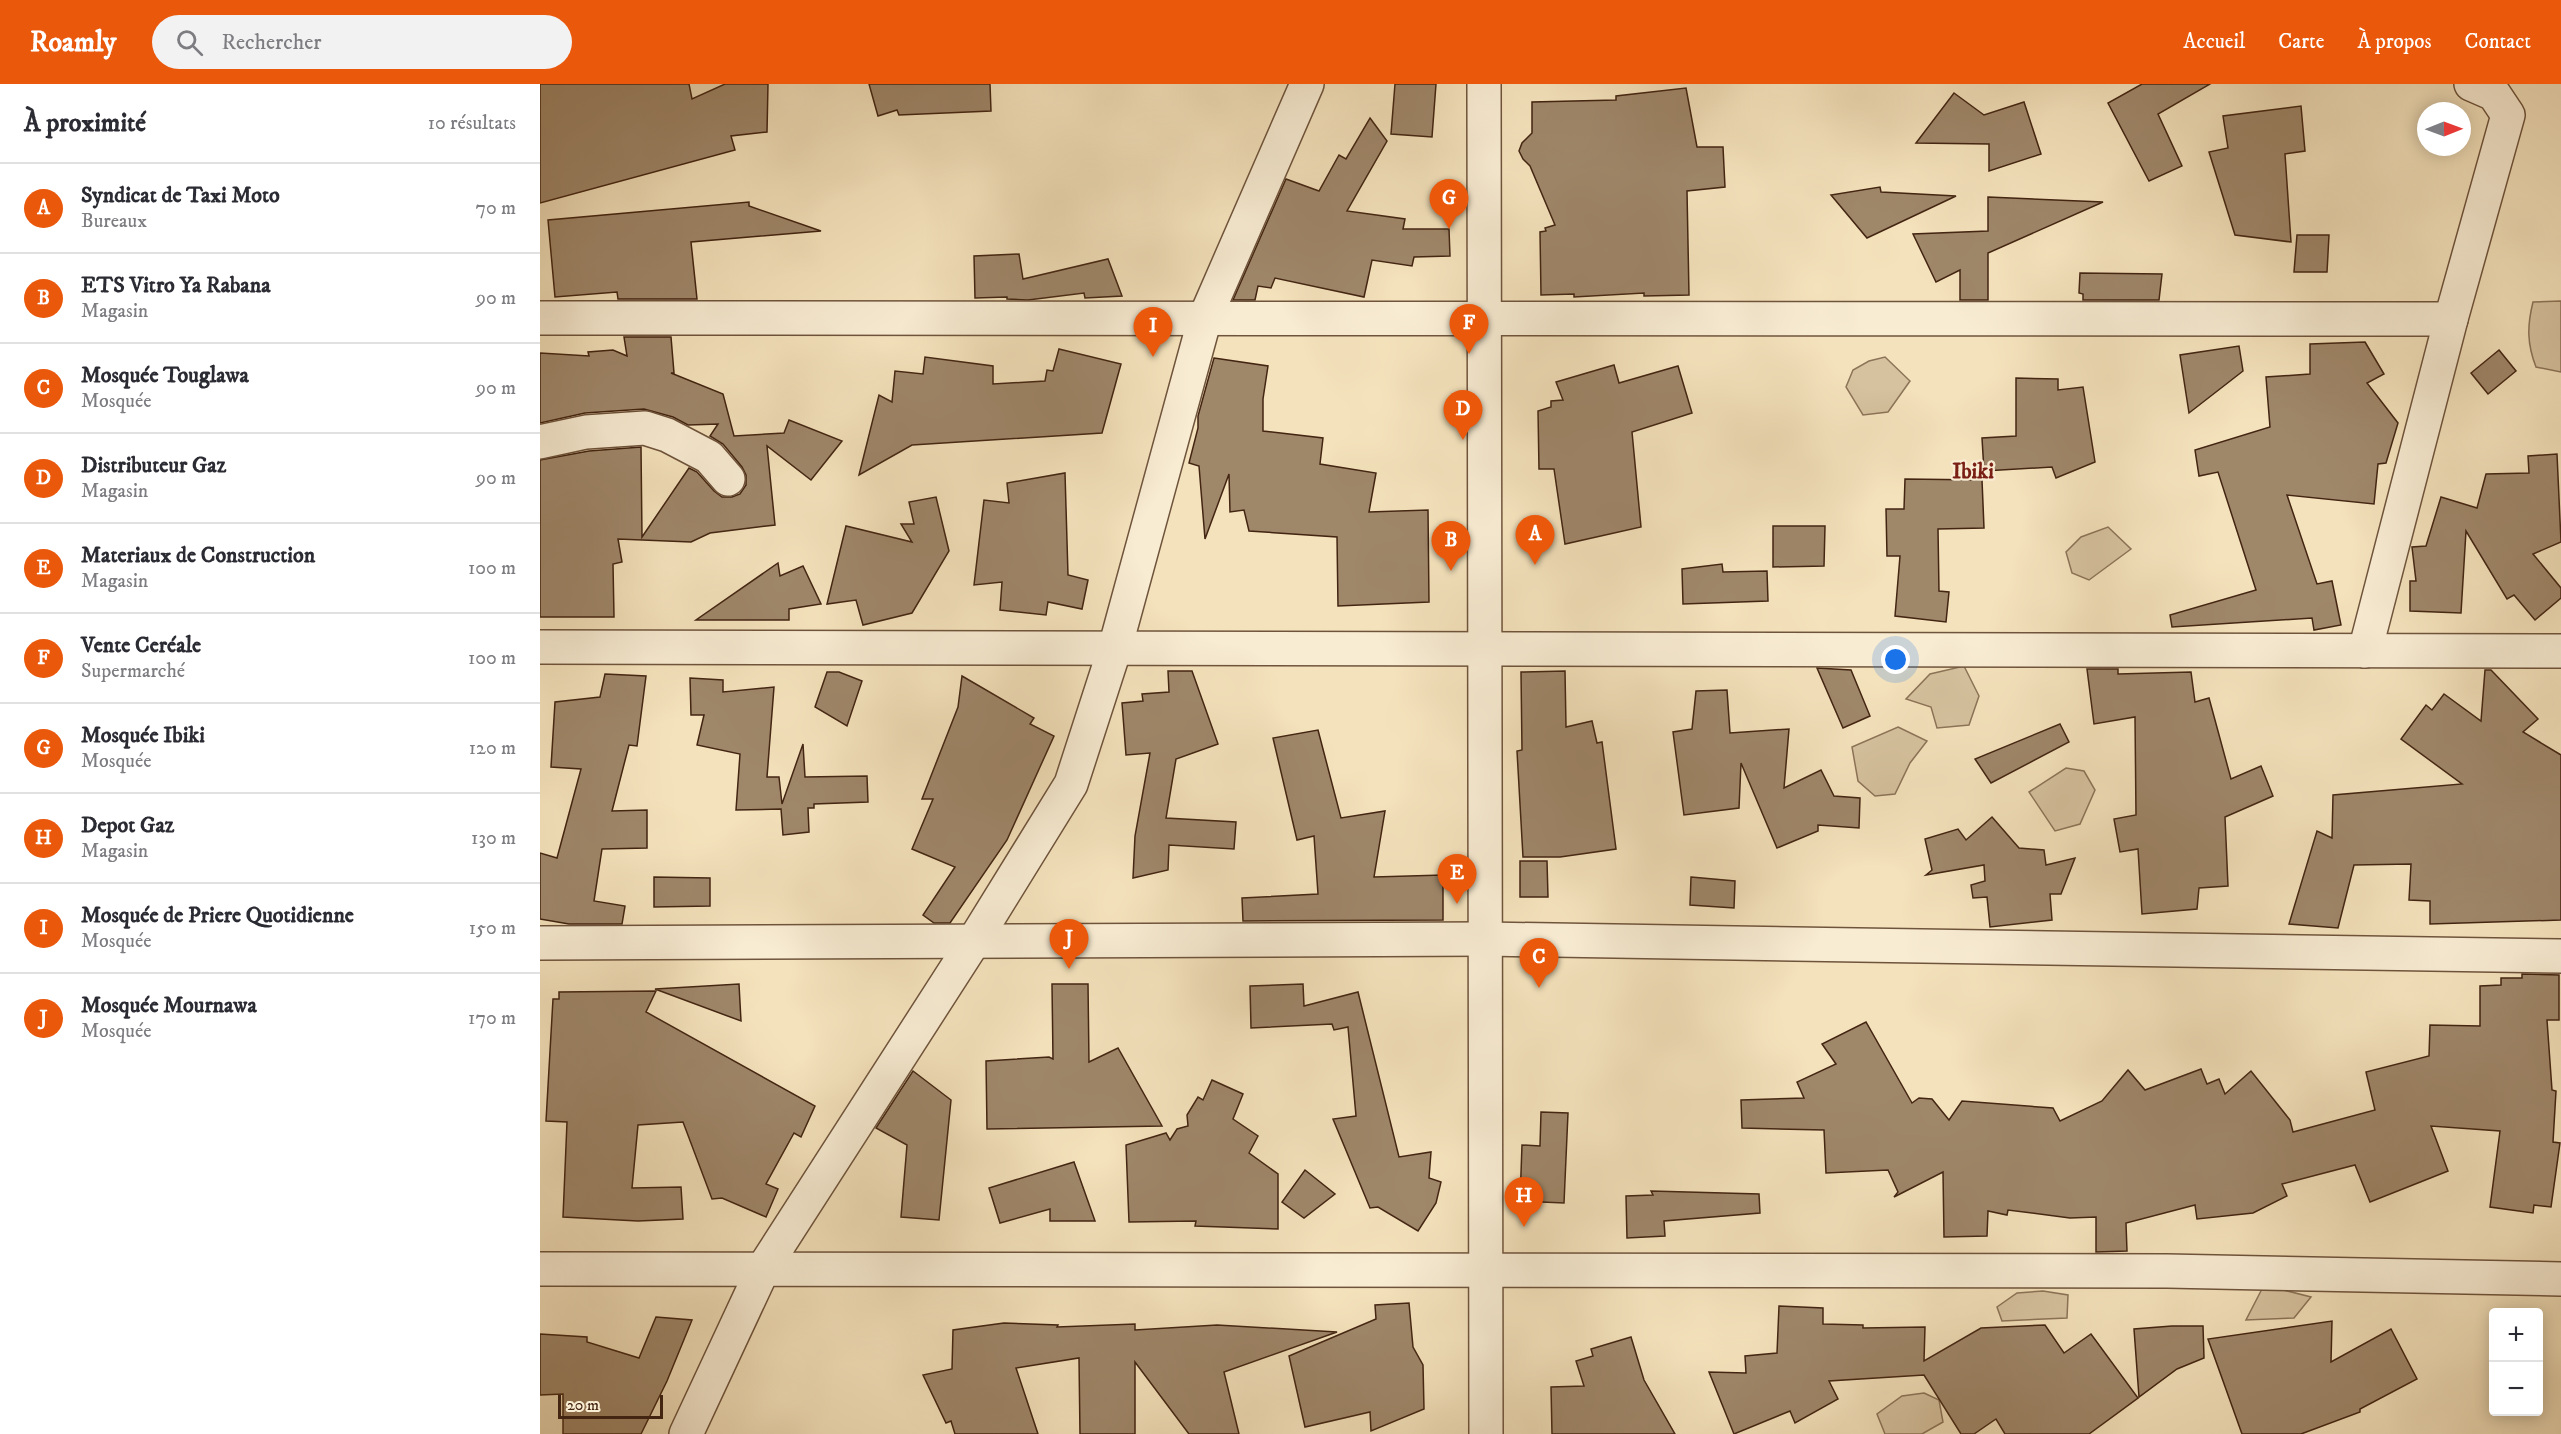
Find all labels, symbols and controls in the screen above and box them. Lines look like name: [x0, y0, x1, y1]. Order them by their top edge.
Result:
search box: [152, 15, 572, 69]
text: Roamly: [30, 25, 116, 60]
icon: search: [173, 26, 206, 59]
text: Rechercher: [221, 29, 321, 56]
text: Accueil: [2183, 29, 2245, 55]
text: Carte: [2278, 29, 2324, 55]
text: À propos: [2357, 29, 2432, 55]
text: Contact: [2465, 29, 2531, 55]
north arrow: [2417, 102, 2471, 156]
text: À proximité: [24, 107, 146, 140]
text: 10 résultats: [428, 111, 516, 136]
pin: G: [1430, 180, 1468, 229]
text: Syndicat de Taxi Moto: [81, 182, 280, 209]
text: A: [37, 196, 50, 221]
text: 70 m: [475, 196, 516, 221]
text: Bureaux: [81, 209, 147, 234]
text: ETS Vitro Ya Rabana: [81, 272, 271, 299]
text: B: [37, 286, 50, 311]
text: 90 m: [476, 286, 516, 311]
text: Magasin: [81, 299, 148, 324]
pin: F: [1450, 304, 1488, 354]
pin: I: [1134, 308, 1172, 357]
text: Mosquée Touglawa: [81, 362, 249, 389]
text: C: [37, 376, 50, 401]
text: 90 m: [476, 376, 516, 401]
text: Mosquée: [81, 389, 152, 414]
pin: D: [1444, 390, 1482, 440]
text: Distributeur Gaz: [81, 452, 226, 479]
district label: Ibiki: [1952, 458, 1994, 485]
text: D: [36, 466, 51, 491]
text: 90 m: [476, 466, 516, 491]
text: Magasin: [81, 479, 148, 504]
pin: A: [1516, 516, 1554, 565]
pin: B: [1432, 522, 1470, 571]
text: Materiaux de Construction: [81, 542, 315, 569]
text: E: [36, 556, 51, 581]
text: 100 m: [468, 556, 516, 581]
text: Magasin: [81, 569, 148, 594]
text: Vente Ceréale: [81, 632, 201, 659]
your location: [1881, 645, 1910, 674]
text: F: [37, 646, 50, 671]
text: 100 m: [468, 646, 516, 671]
text: Supermarché: [81, 659, 185, 684]
text: Mosquée Ibiki: [81, 722, 205, 749]
text: G: [37, 736, 50, 761]
text: 120 m: [469, 736, 516, 761]
text: Mosquée: [81, 749, 152, 774]
text: Depot Gaz: [81, 812, 174, 839]
text: H: [35, 826, 52, 851]
text: 130 m: [471, 826, 516, 851]
text: Magasin: [81, 839, 148, 864]
pin: E: [1438, 854, 1476, 904]
text: Mosquée de Priere Quotidienne: [81, 902, 354, 929]
text: I: [39, 916, 48, 941]
text: 150 m: [469, 916, 516, 941]
pin: J: [1050, 920, 1088, 969]
text: Mosquée: [81, 929, 152, 954]
pin: C: [1520, 938, 1558, 988]
text: Mosquée Mournawa: [81, 992, 257, 1019]
text: J: [39, 1006, 48, 1031]
text: 170 m: [468, 1006, 516, 1031]
text: Mosquée: [81, 1019, 152, 1044]
pin: H: [1504, 1178, 1544, 1227]
map controls: [2489, 1308, 2543, 1416]
button: +: [2489, 1308, 2543, 1362]
button: −: [2489, 1362, 2543, 1416]
scale bar: [558, 1392, 663, 1420]
text: 20 m: [567, 1395, 599, 1415]

